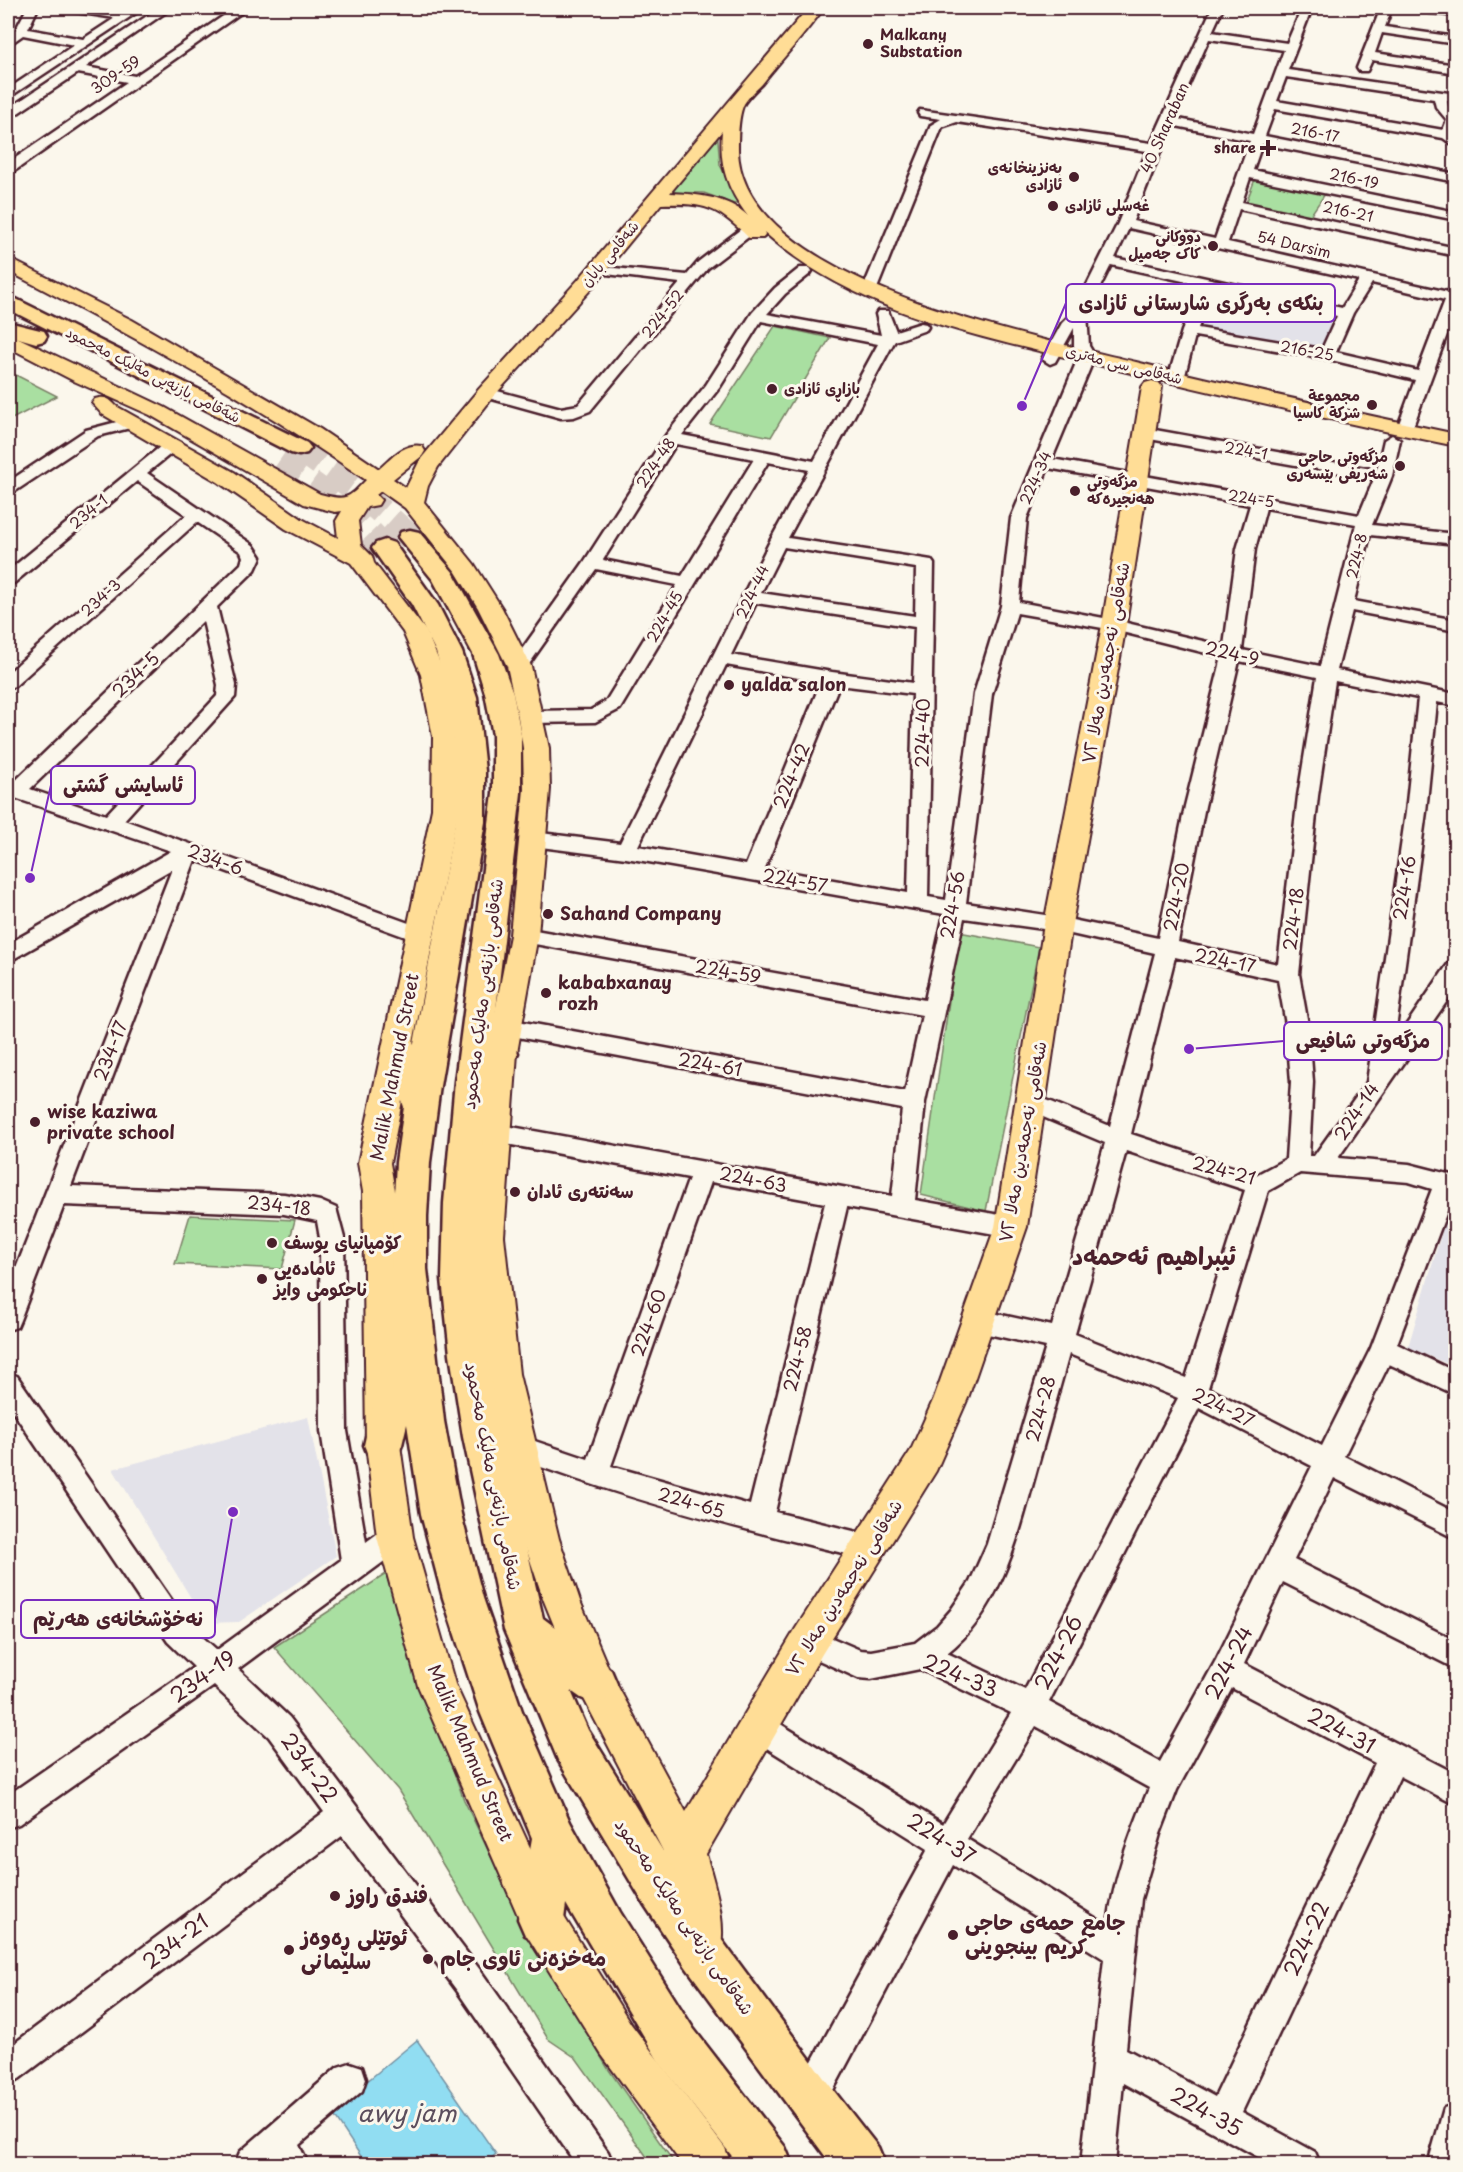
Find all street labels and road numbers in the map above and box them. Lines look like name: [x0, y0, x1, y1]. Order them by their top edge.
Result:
street label: 309-59: [86, 49, 145, 99]
street label: 40 Sharaban: [1133, 78, 1194, 176]
street label: 216-17: [1289, 116, 1342, 148]
street label: 216-19: [1328, 161, 1381, 194]
street label: 216-21: [1321, 194, 1376, 227]
street label: شەقامی بابان: [574, 215, 644, 291]
street label: 54 Darsim: [1255, 224, 1334, 263]
street label: 224-52: [635, 284, 689, 342]
street label: شەقامی بازنەیی مەلیک مەحمود: [62, 319, 245, 428]
street label: 216-25: [1279, 334, 1336, 366]
street label: شەقامی سی مەتری: [1064, 338, 1185, 389]
street label: 224-48: [629, 432, 680, 492]
street label: 224-1: [1223, 434, 1270, 465]
street label: 224-34: [1013, 447, 1057, 508]
street label: 224-5: [1226, 483, 1276, 513]
street label: 234-1: [64, 488, 112, 534]
street label: 224-8: [1339, 531, 1372, 581]
street label: شەقامی نەجمەدین مەلا ٧٢: [1074, 560, 1136, 766]
street label: 224-44: [729, 561, 774, 622]
street label: 234-3: [75, 573, 125, 621]
street label: 224-45: [640, 586, 688, 646]
street label: 224-9: [1203, 633, 1262, 672]
street label: 234-5: [105, 645, 165, 703]
street label: 224-40: [907, 698, 936, 768]
street label: 224-42: [765, 739, 816, 812]
street label: 234-6: [184, 836, 247, 881]
street label: 224-16: [1385, 854, 1422, 922]
street label: 224-20: [1156, 860, 1195, 933]
street label: 224-57: [760, 861, 830, 899]
street label: 224-56: [932, 869, 971, 941]
street label: شەقامی بازنەیی مەلیک مەحمود: [454, 877, 509, 1111]
street label: 224-18: [1275, 886, 1310, 952]
street label: 224-17: [1192, 940, 1259, 979]
street label: 224-59: [693, 951, 764, 990]
street label: Malik Mahmud Street: [362, 971, 425, 1163]
street label: 234-17: [86, 1016, 134, 1085]
street label: شەقامی نەجمەدین مەلا ٧٢: [991, 1039, 1053, 1245]
street label: 224-61: [676, 1045, 744, 1082]
street label: 224-14: [1327, 1077, 1385, 1145]
street label: 224-21: [1190, 1148, 1259, 1191]
street label: 224-63: [717, 1159, 789, 1198]
street label: 234-18: [246, 1188, 313, 1221]
street label: 224-60: [623, 1285, 672, 1360]
street label: 224-58: [775, 1323, 818, 1394]
street label: شەقامی بازنەیی مەلیک مەحمود: [459, 1359, 530, 1592]
street label: 224-28: [1018, 1372, 1061, 1445]
street label: 224-27: [1188, 1380, 1259, 1433]
street label: 224-65: [655, 1479, 728, 1524]
street label: شەقامی نەجمەدین مەلا ٧٢: [777, 1494, 908, 1681]
street label: 224-26: [1025, 1609, 1090, 1695]
street label: 224-24: [1195, 1620, 1259, 1705]
street label: 234-19: [162, 1641, 241, 1710]
street label: 224-33: [918, 1644, 1003, 1704]
street label: Malik Mahmud Street: [422, 1660, 521, 1845]
street label: 224-31: [1302, 1698, 1382, 1761]
street label: 234-22: [274, 1725, 347, 1809]
street label: 224-37: [901, 1804, 983, 1871]
street label: شەقامی بازنەیی مەلیک مەحمود: [609, 1812, 761, 2020]
street label: 224-22: [1274, 1895, 1336, 1981]
street label: 234-21: [135, 1905, 215, 1976]
street label: 224-35: [1165, 2077, 1249, 2143]

